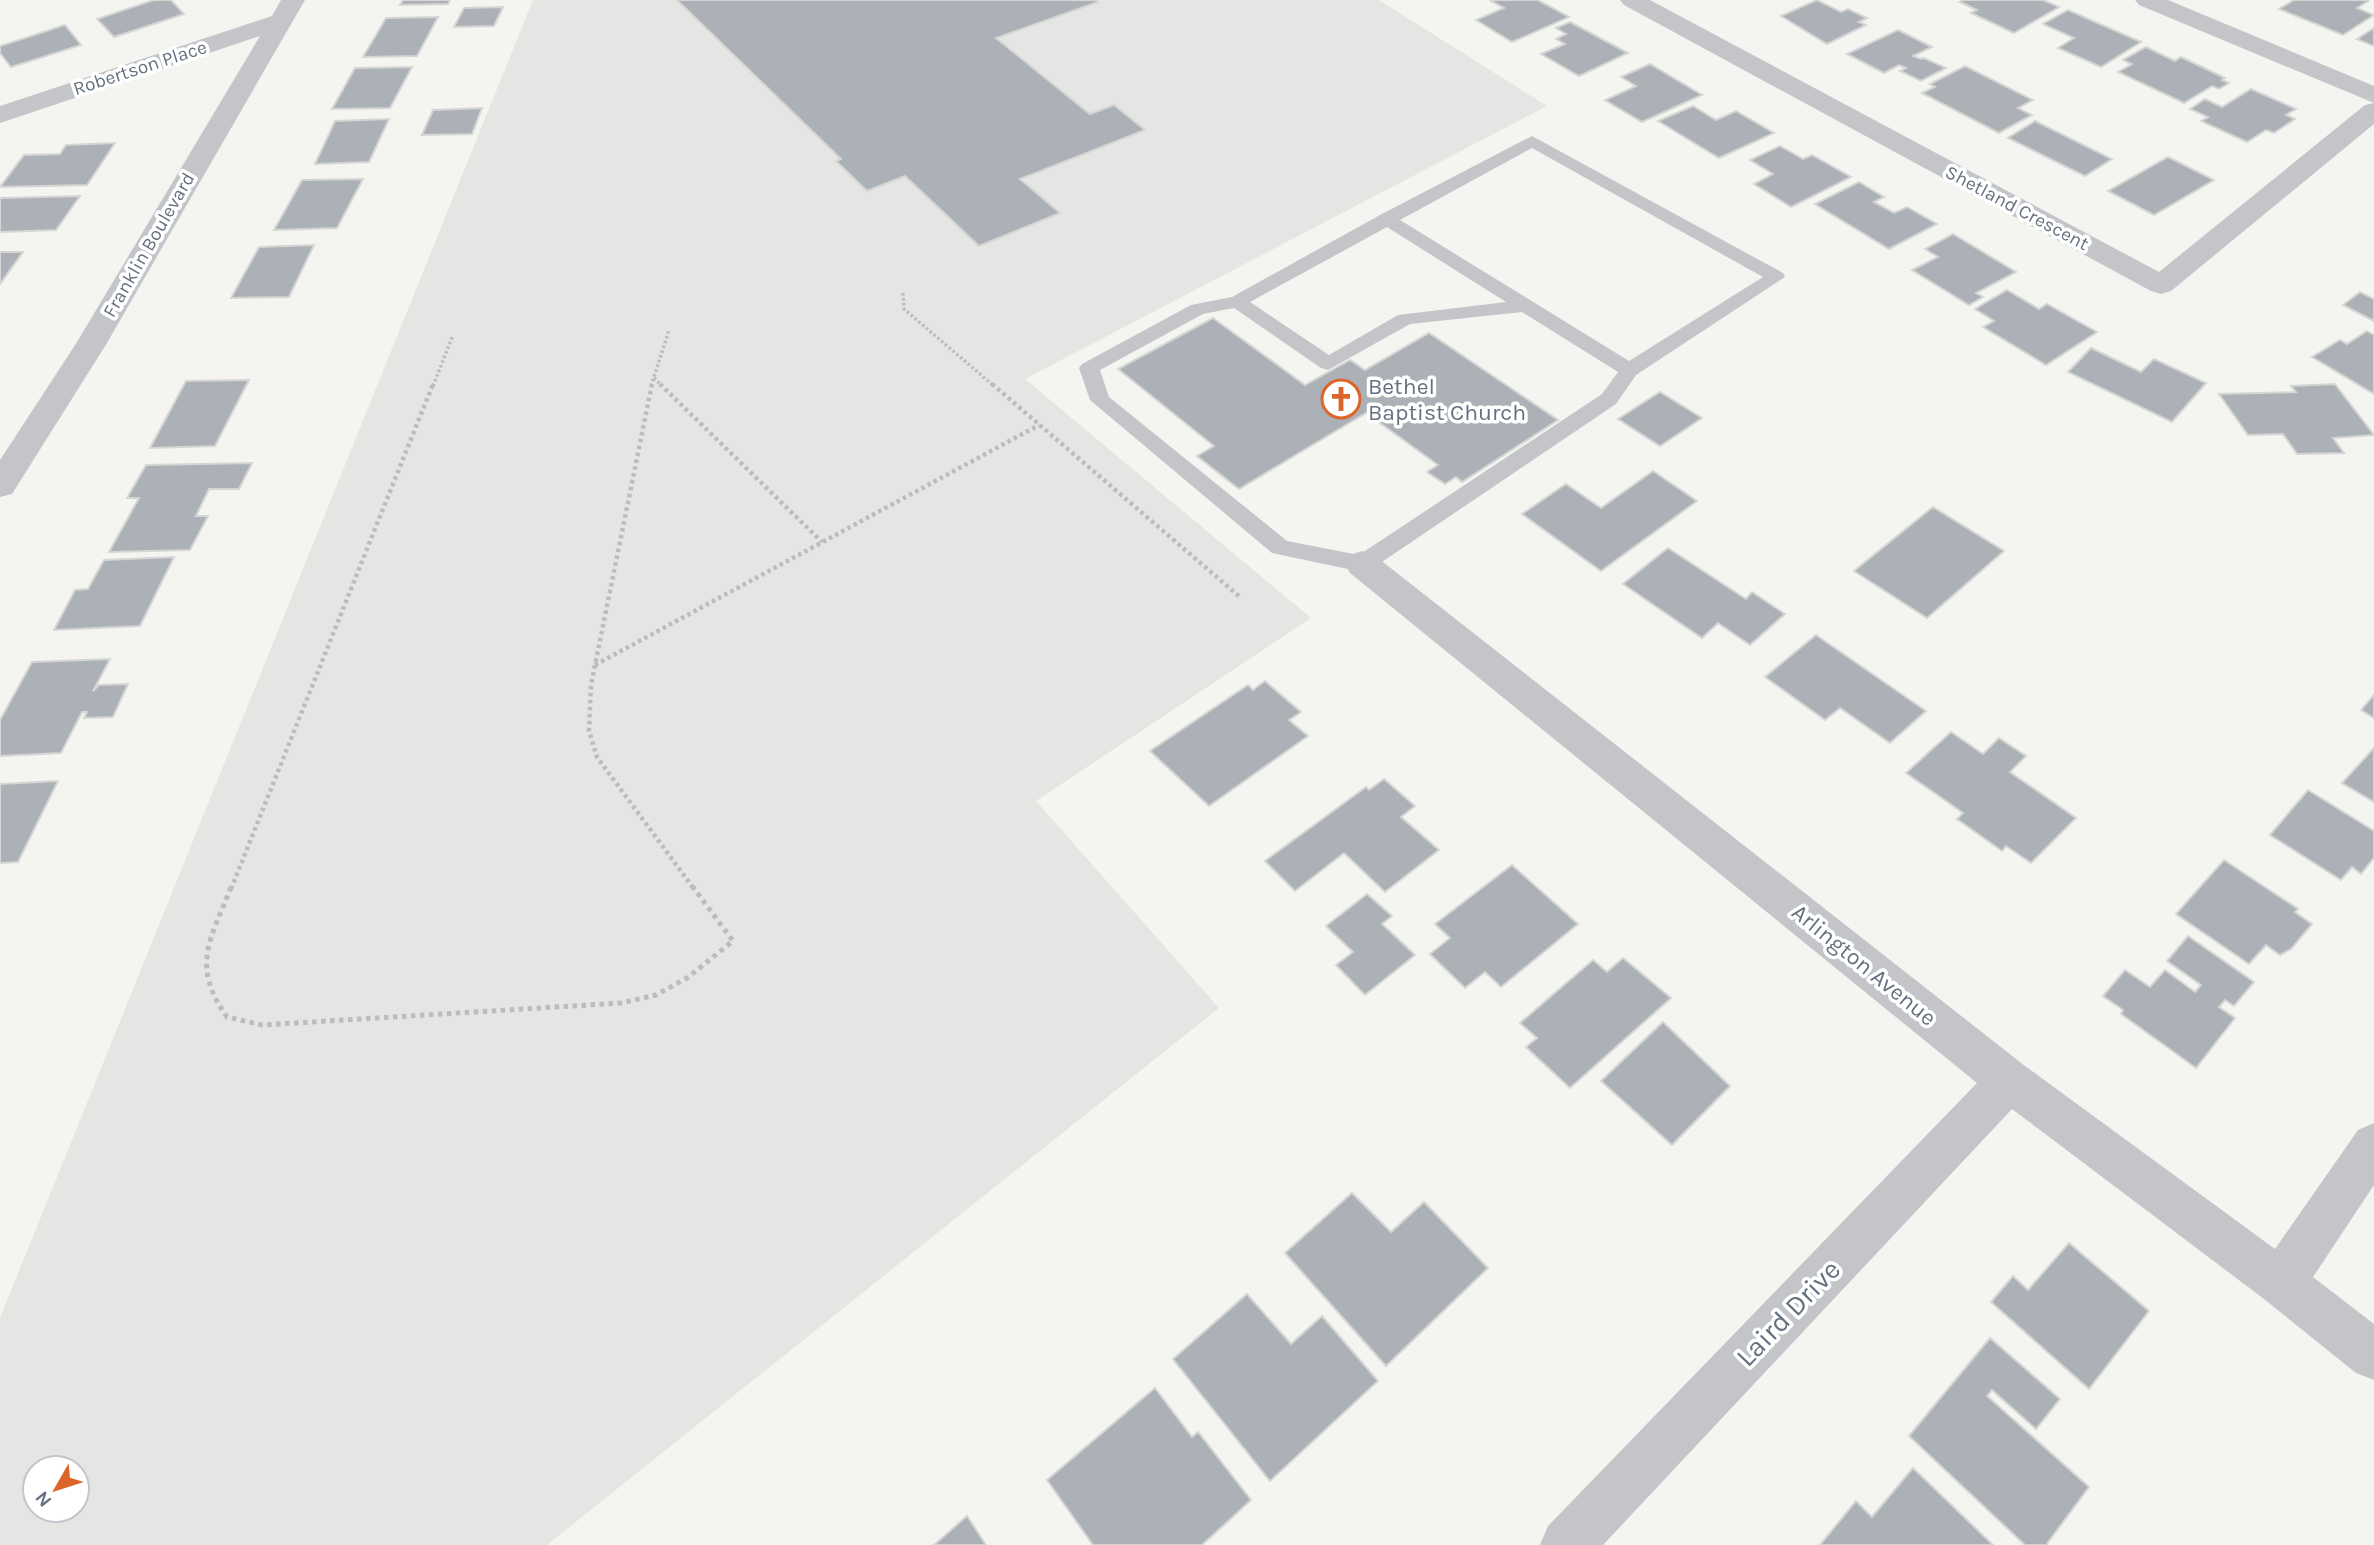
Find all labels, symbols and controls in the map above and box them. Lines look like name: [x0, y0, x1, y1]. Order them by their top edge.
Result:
street label: Robertson Place: [70, 36, 210, 100]
street label: Shetland Crescent: [1942, 161, 2092, 255]
street label: Franklin Boulevard: [99, 169, 199, 321]
place label: Bethel Baptist Church: [1368, 373, 1526, 426]
church icon: Bethel Baptist Church: [1320, 378, 1362, 420]
street label: Arlington Avenue: [1786, 899, 1942, 1031]
street label: Laird Drive: [1729, 1253, 1847, 1373]
north arrow: [21, 1454, 91, 1524]
text: N: [31, 1487, 56, 1511]

